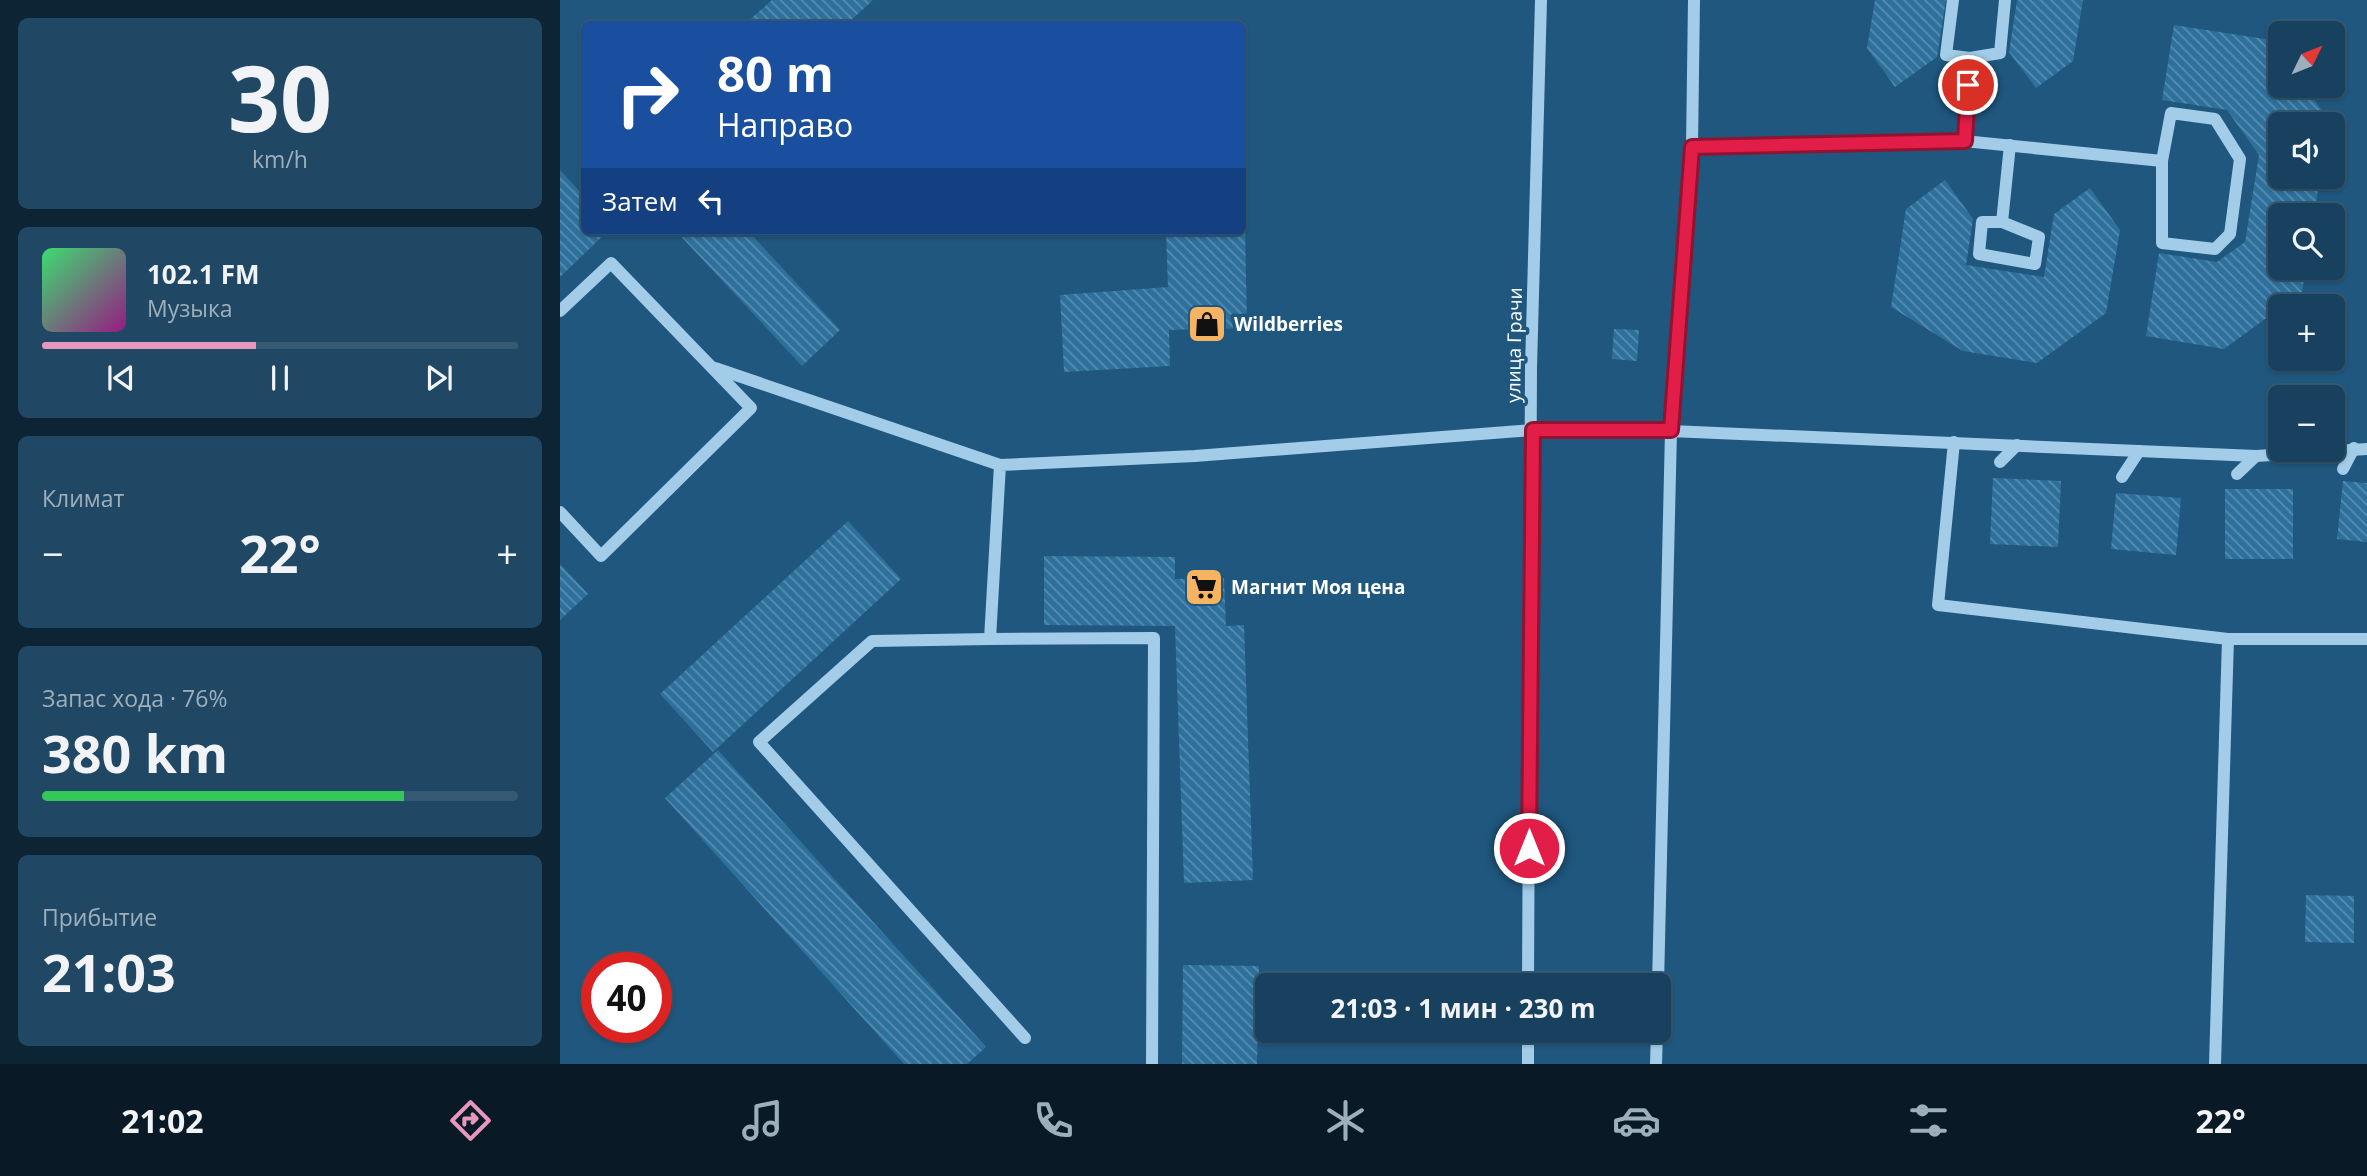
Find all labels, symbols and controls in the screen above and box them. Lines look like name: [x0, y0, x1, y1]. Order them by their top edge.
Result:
north arrow: [2268, 21, 2345, 98]
map controls: [2268, 21, 2345, 462]
text: 30: [228, 35, 332, 159]
text: 80 m: [717, 40, 834, 106]
icon: right: [602, 49, 693, 140]
pin: [1938, 55, 1998, 115]
icon: arrive: [1949, 66, 1987, 104]
text: Направо: [717, 103, 853, 146]
button: sound: [2268, 112, 2345, 189]
text: km/h: [252, 143, 308, 175]
icon: left: [692, 182, 730, 220]
text: Затем: [602, 183, 678, 219]
button: search: [2268, 203, 2345, 280]
text: 102.1 FM: [147, 256, 259, 292]
street label: улица Грачи: [1500, 287, 1528, 403]
text: Музыка: [147, 292, 233, 324]
button: +: [2268, 294, 2345, 371]
shop icon: Wildberries: [1186, 303, 1228, 345]
place label: Wildberries: [1234, 311, 1343, 337]
icon: previous: [102, 359, 140, 397]
icon: pause: [261, 359, 299, 397]
icon: next: [420, 359, 458, 397]
button: −: [2268, 385, 2345, 462]
text: Климат: [42, 482, 124, 514]
text: 22°: [239, 517, 321, 588]
text: −: [42, 527, 64, 579]
text: +: [496, 527, 518, 579]
supermarket icon: Магнит Моя цена: [1183, 566, 1225, 608]
place label: Магнит Моя цена: [1231, 574, 1405, 600]
text: Запас хода · 76%: [42, 682, 227, 714]
text: 380 km: [42, 717, 228, 788]
position arrow: [1492, 811, 1566, 885]
text: Прибытие: [42, 901, 157, 933]
text: 21:03: [42, 936, 176, 1007]
speed limit sign: 40: [581, 952, 672, 1043]
text: 21:03 · 1 мин · 230 m: [1330, 990, 1596, 1026]
icon: directions: [446, 1096, 495, 1145]
icon: music: [738, 1096, 787, 1145]
icon: phone: [1029, 1096, 1078, 1145]
icon: climate: [1321, 1096, 1370, 1145]
icon: car: [1612, 1096, 1661, 1145]
icon: filters: [1904, 1096, 1953, 1145]
text: 21:02: [121, 1099, 204, 1142]
text: 22°: [2195, 1099, 2246, 1142]

